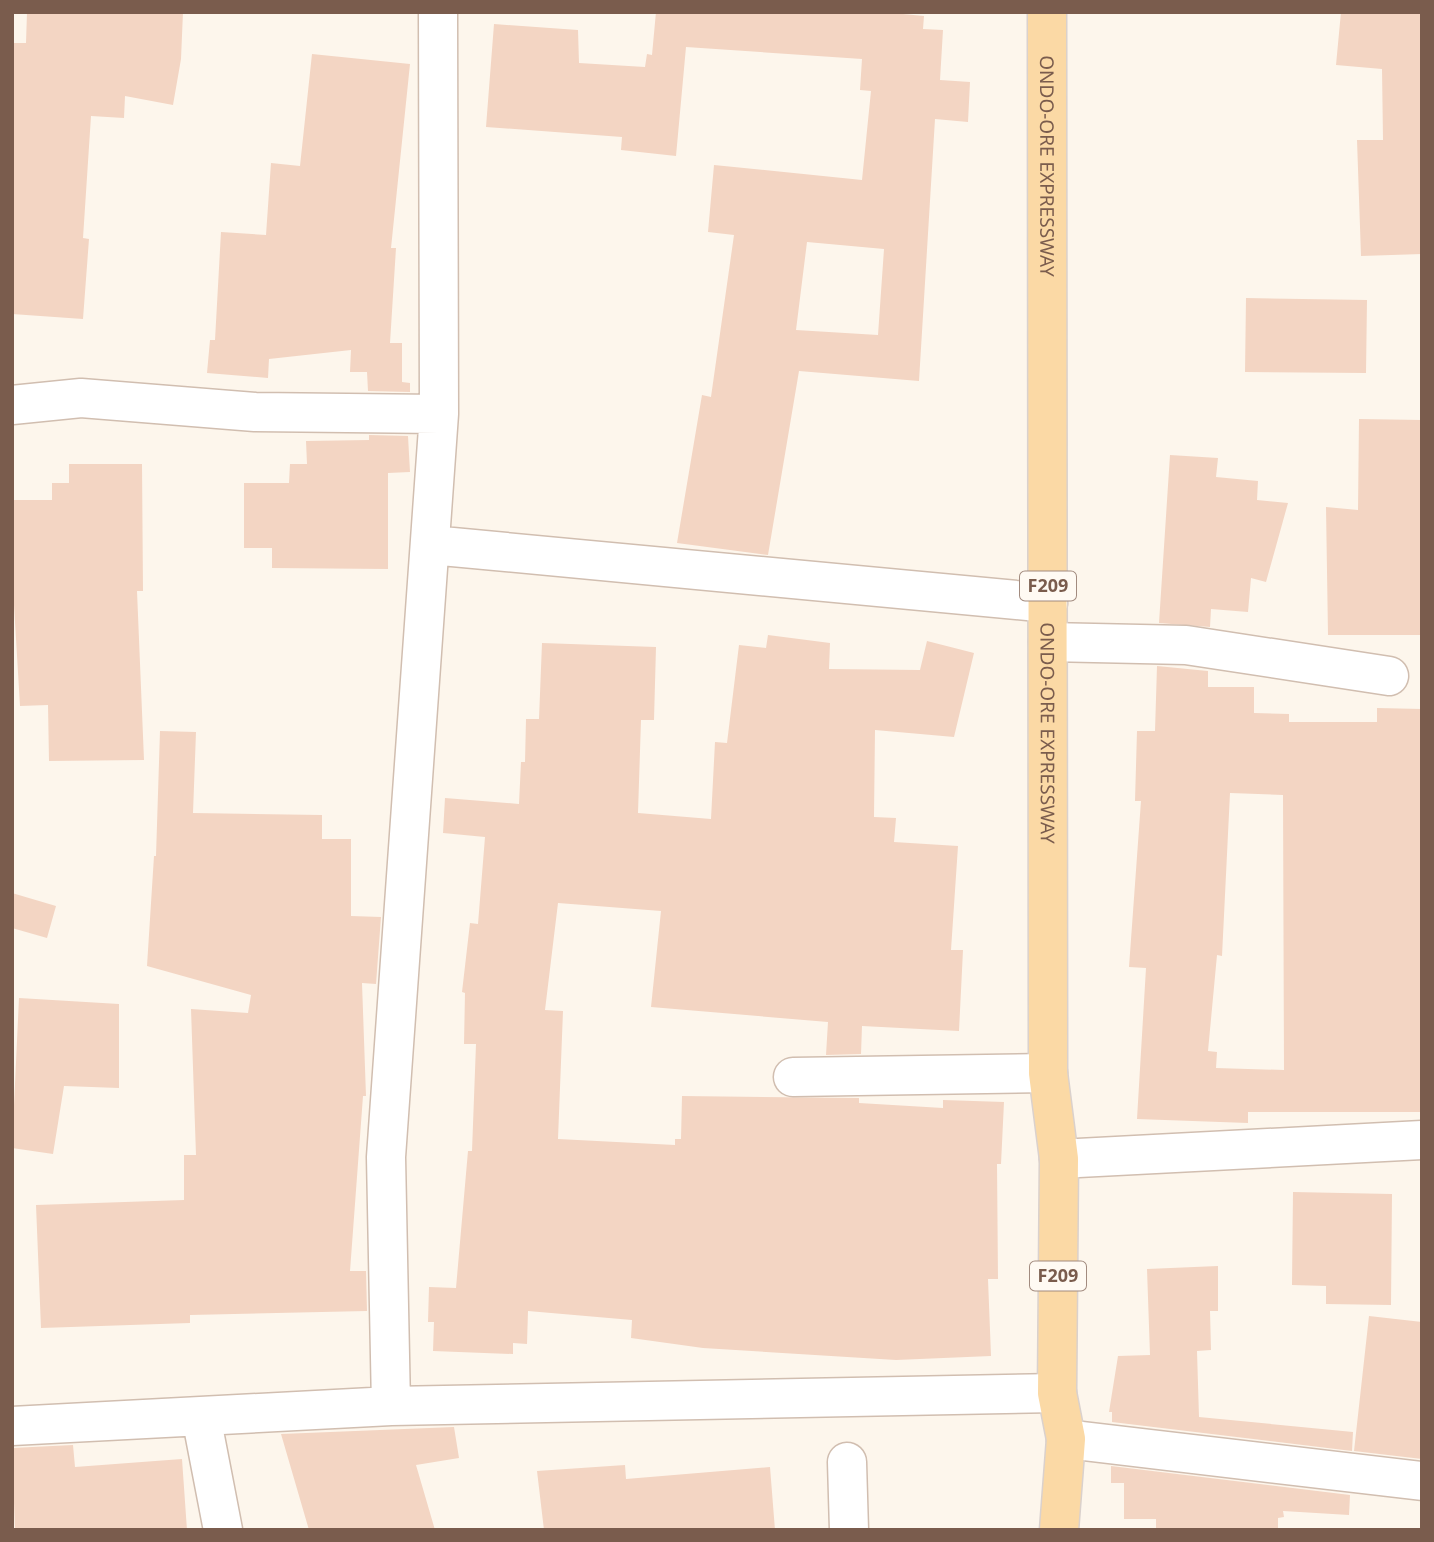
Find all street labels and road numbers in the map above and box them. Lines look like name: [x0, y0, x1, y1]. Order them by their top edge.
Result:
street label: ONDO-ORE EXPRESSWAY: [1034, 55, 1060, 277]
road number: F209: [1020, 572, 1076, 600]
street label: ONDO-ORE EXPRESSWAY: [1035, 622, 1061, 844]
road number: F209: [1030, 1261, 1086, 1290]

